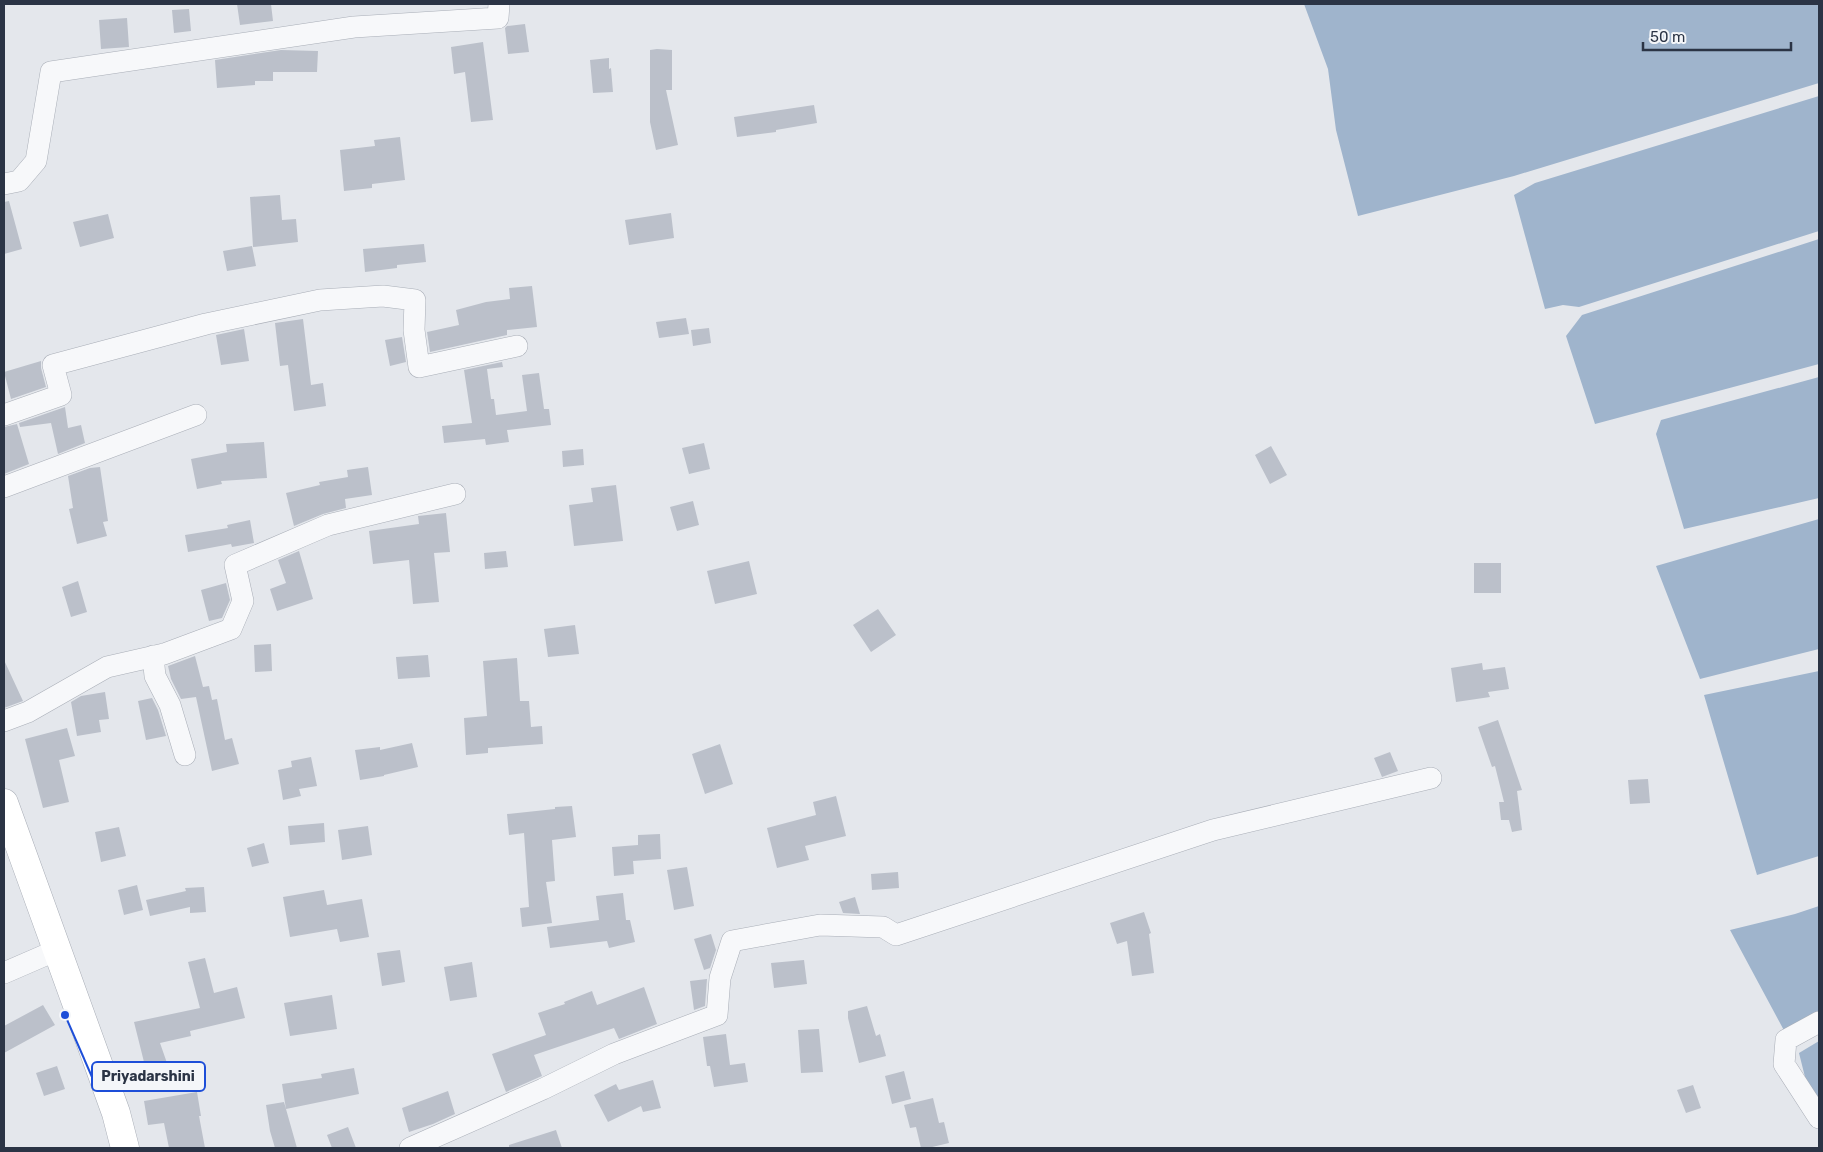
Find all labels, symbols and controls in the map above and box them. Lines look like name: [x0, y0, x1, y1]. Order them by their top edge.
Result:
scale bar: [1643, 20, 1790, 52]
text: 50 m: [1650, 28, 1685, 46]
callout: Priyadarshini: [92, 1062, 205, 1091]
text: Priyadarshini: [101, 1068, 195, 1085]

